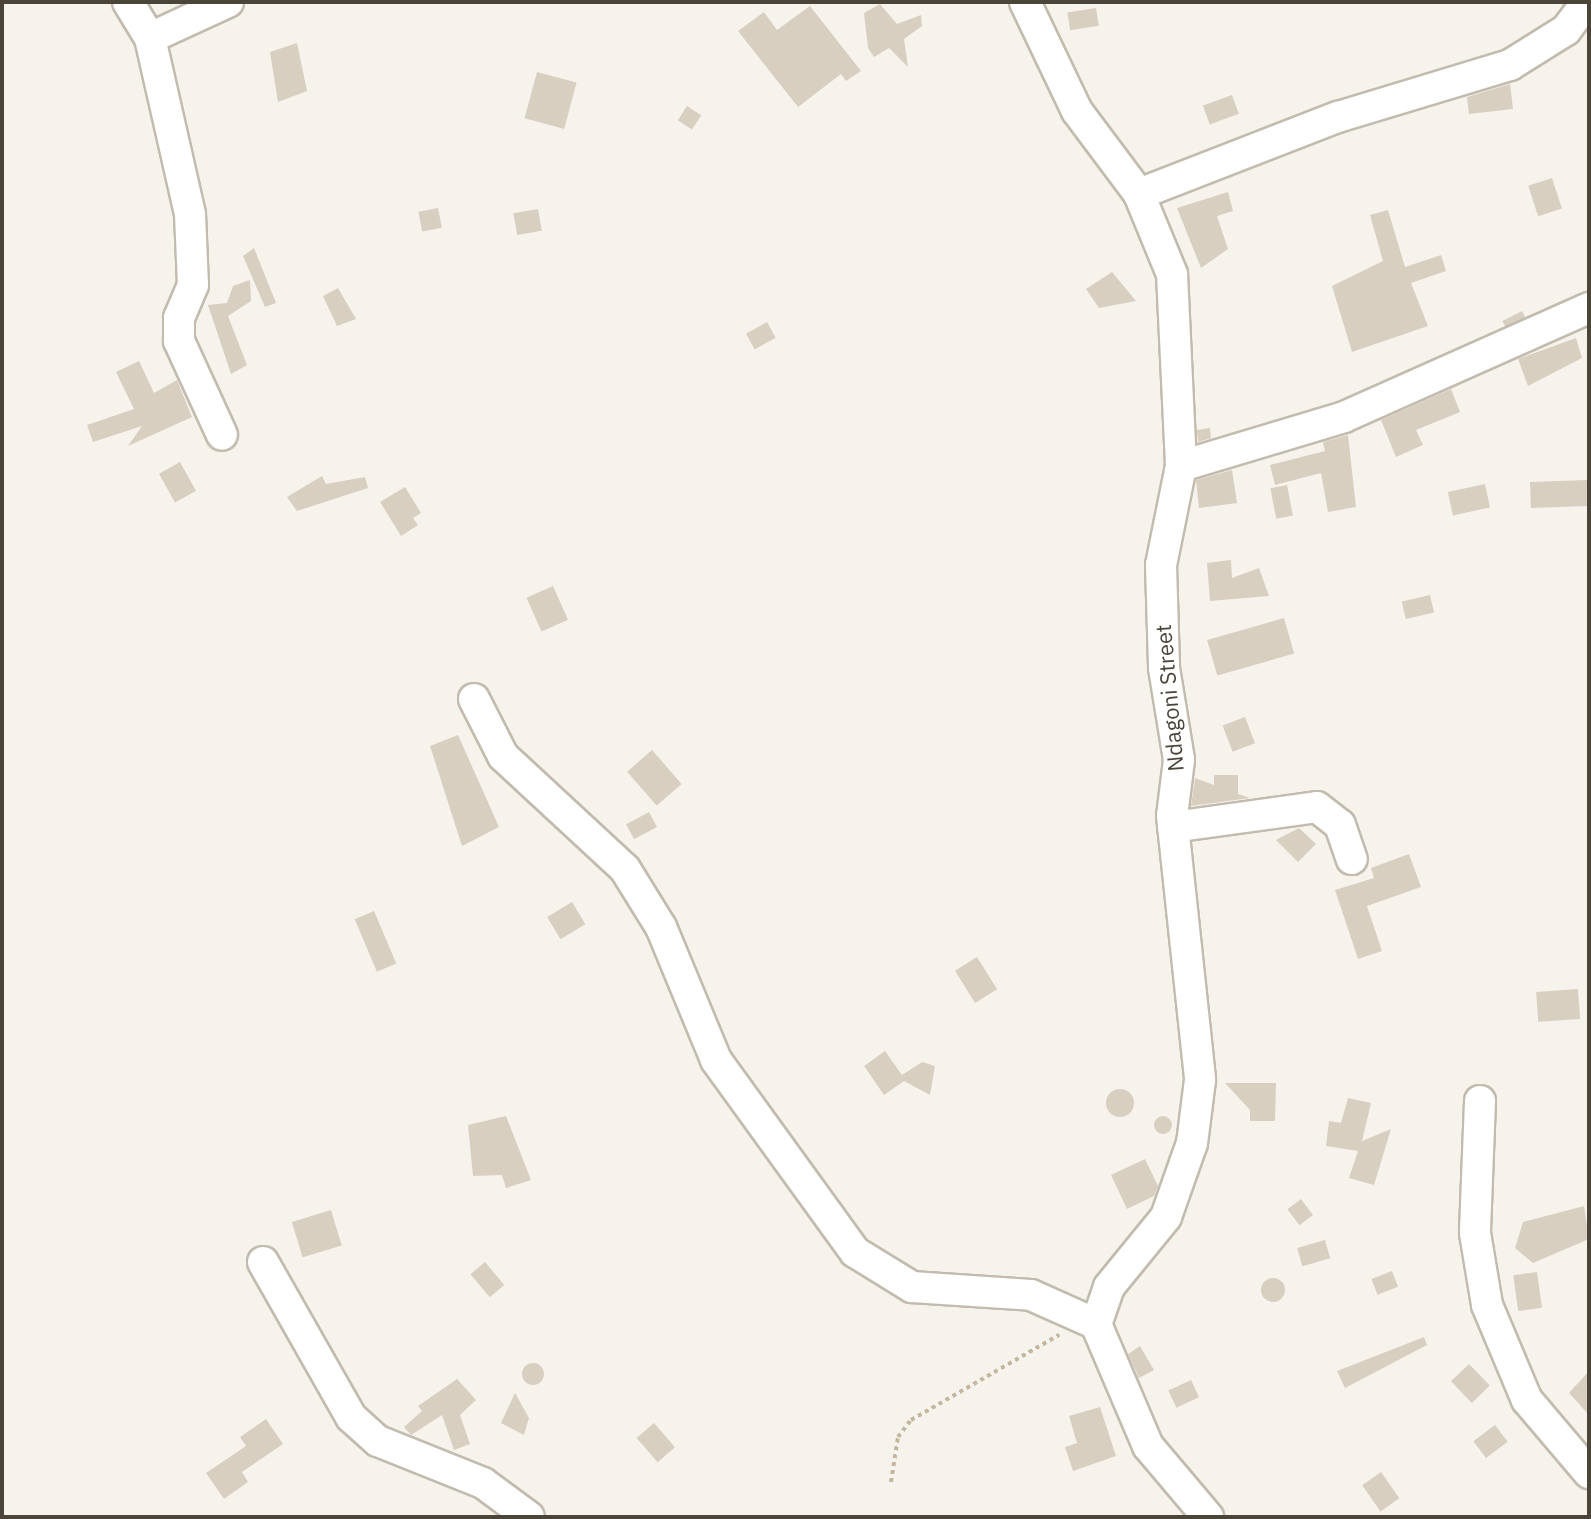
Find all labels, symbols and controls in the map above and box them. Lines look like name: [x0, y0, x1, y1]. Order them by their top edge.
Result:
street label: Ndagoni Street: [1149, 623, 1189, 773]

